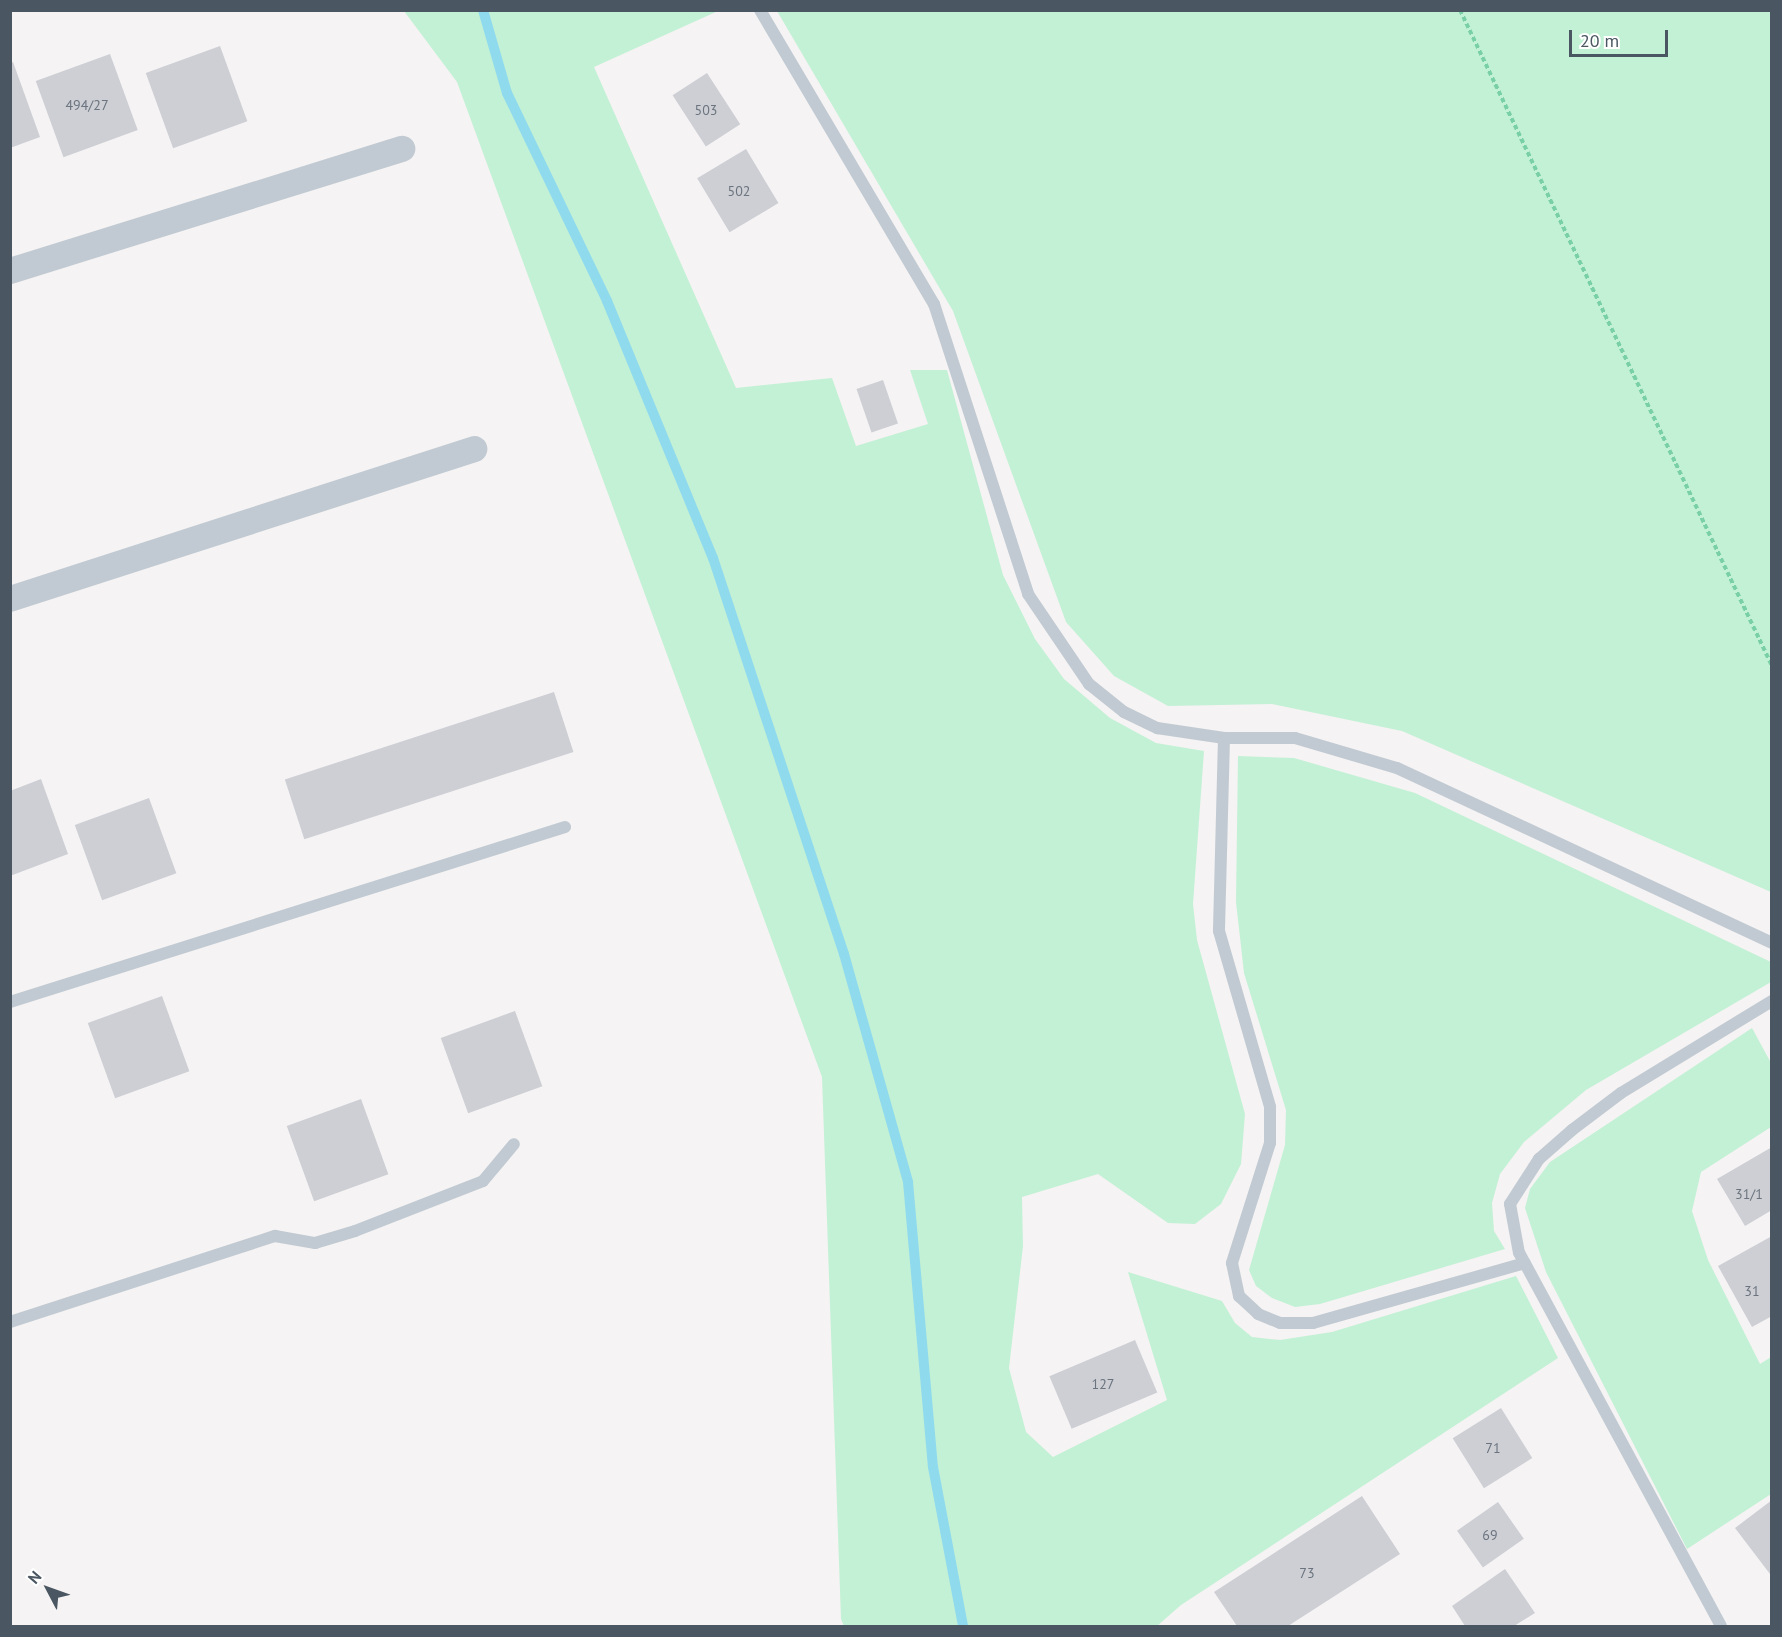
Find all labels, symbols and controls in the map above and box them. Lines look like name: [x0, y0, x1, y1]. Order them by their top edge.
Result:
scale bar: [1572, 18, 1671, 56]
text: 20 m: [1580, 29, 1619, 52]
house number: 494/27: [65, 97, 109, 113]
house number: 503: [695, 102, 717, 118]
house number: 502: [728, 183, 750, 199]
house number: 31/1: [1735, 1186, 1763, 1202]
house number: 31: [1744, 1283, 1760, 1299]
house number: 127: [1092, 1376, 1114, 1392]
house number: 71: [1485, 1440, 1501, 1456]
house number: 69: [1482, 1527, 1498, 1543]
north arrow: [18, 1559, 78, 1619]
house number: 73: [1299, 1565, 1315, 1581]
text: N: [23, 1567, 45, 1588]

